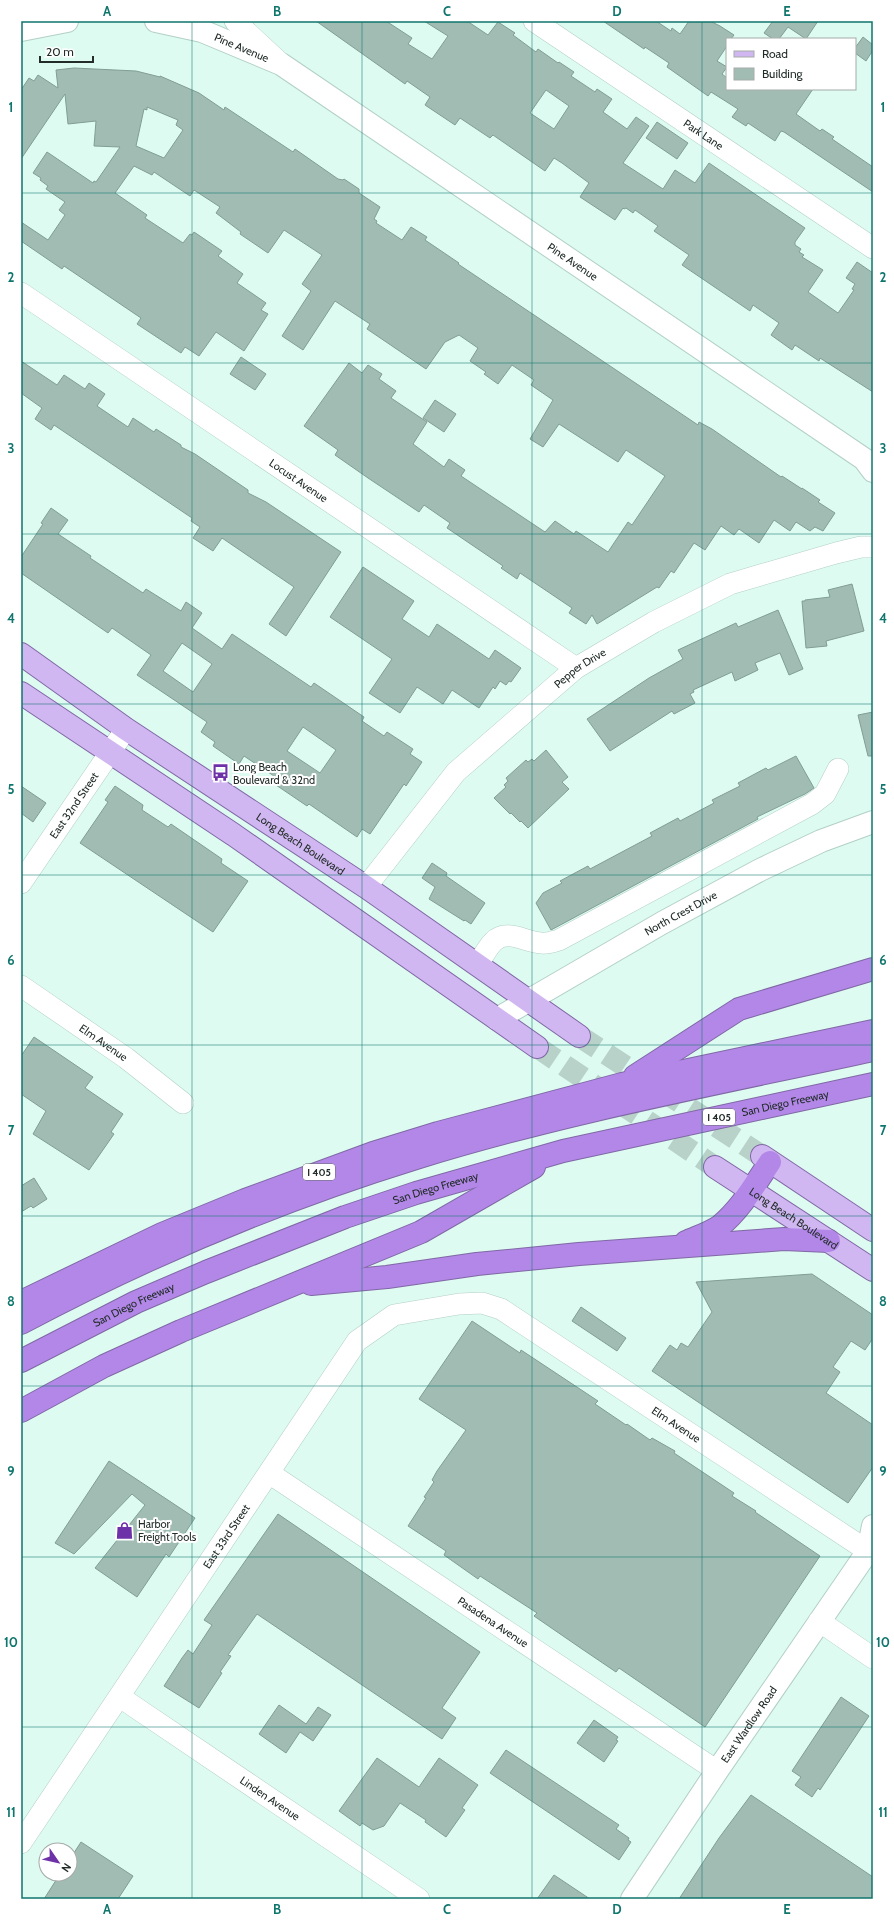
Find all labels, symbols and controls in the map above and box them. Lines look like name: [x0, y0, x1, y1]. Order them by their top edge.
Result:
text: A: [103, 3, 112, 19]
text: B: [273, 3, 281, 19]
text: C: [443, 3, 451, 19]
text: D: [612, 3, 622, 19]
text: E: [783, 3, 791, 19]
street label: Pine Avenue: [212, 30, 271, 65]
scale bar: [40, 38, 93, 64]
legend: [726, 38, 856, 90]
text: 20 m: [46, 44, 74, 59]
text: Road: [762, 46, 788, 61]
text: Building: [762, 66, 804, 81]
text: 1: [9, 99, 13, 115]
text: 1: [881, 99, 885, 115]
street label: Park Lane: [681, 116, 726, 153]
street label: Pine Avenue: [545, 240, 601, 284]
text: 2: [8, 269, 15, 285]
text: 2: [880, 269, 887, 285]
text: 3: [7, 440, 15, 456]
text: 3: [879, 440, 887, 456]
street label: Locust Avenue: [267, 456, 331, 506]
text: 4: [7, 610, 15, 626]
text: 4: [879, 610, 887, 626]
street label: Pepper Drive: [551, 645, 609, 691]
place label: Long Beach Boulevard & 32nd: [233, 760, 315, 787]
bus stop icon: Long Beach Boulevard & 32nd: [210, 763, 230, 783]
street label: East 32nd Street: [46, 769, 102, 841]
text: 5: [8, 781, 15, 797]
text: 5: [880, 781, 887, 797]
street label: Long Beach Boulevard: [254, 810, 347, 878]
street label: North Crest Drive: [642, 887, 720, 939]
text: 6: [7, 952, 15, 968]
text: 6: [879, 952, 887, 968]
street label: Elm Avenue: [77, 1021, 131, 1064]
street label: San Diego Freeway: [740, 1087, 830, 1119]
road number: I 405: [703, 1109, 735, 1125]
text: 7: [8, 1122, 15, 1138]
text: 7: [880, 1122, 887, 1138]
road number: I 405: [303, 1164, 335, 1180]
street label: San Diego Freeway: [391, 1168, 480, 1207]
street label: Long Beach Boulevard: [747, 1184, 841, 1252]
street label: San Diego Freeway: [90, 1279, 177, 1330]
text: 8: [7, 1293, 15, 1309]
text: 8: [879, 1293, 887, 1309]
street label: Elm Avenue: [649, 1403, 704, 1446]
text: 9: [7, 1463, 15, 1479]
text: 9: [879, 1463, 887, 1479]
street label: East 33rd Street: [200, 1501, 253, 1571]
place label: Harbor Freight Tools: [138, 1517, 197, 1544]
shop icon: Harbor Freight Tools: [115, 1520, 135, 1540]
street label: Pasadena Avenue: [455, 1593, 531, 1651]
text: 10: [4, 1634, 18, 1650]
text: 10: [876, 1634, 890, 1650]
street label: East Wardlow Road: [718, 1684, 780, 1766]
street label: Linden Avenue: [237, 1773, 303, 1824]
text: 11: [6, 1804, 16, 1820]
text: 11: [878, 1804, 888, 1820]
north arrow: [38, 1842, 78, 1882]
text: N: [58, 1860, 74, 1875]
text: A: [103, 1901, 112, 1917]
text: B: [273, 1901, 281, 1917]
text: C: [443, 1901, 451, 1917]
text: D: [612, 1901, 622, 1917]
text: E: [783, 1901, 791, 1917]

